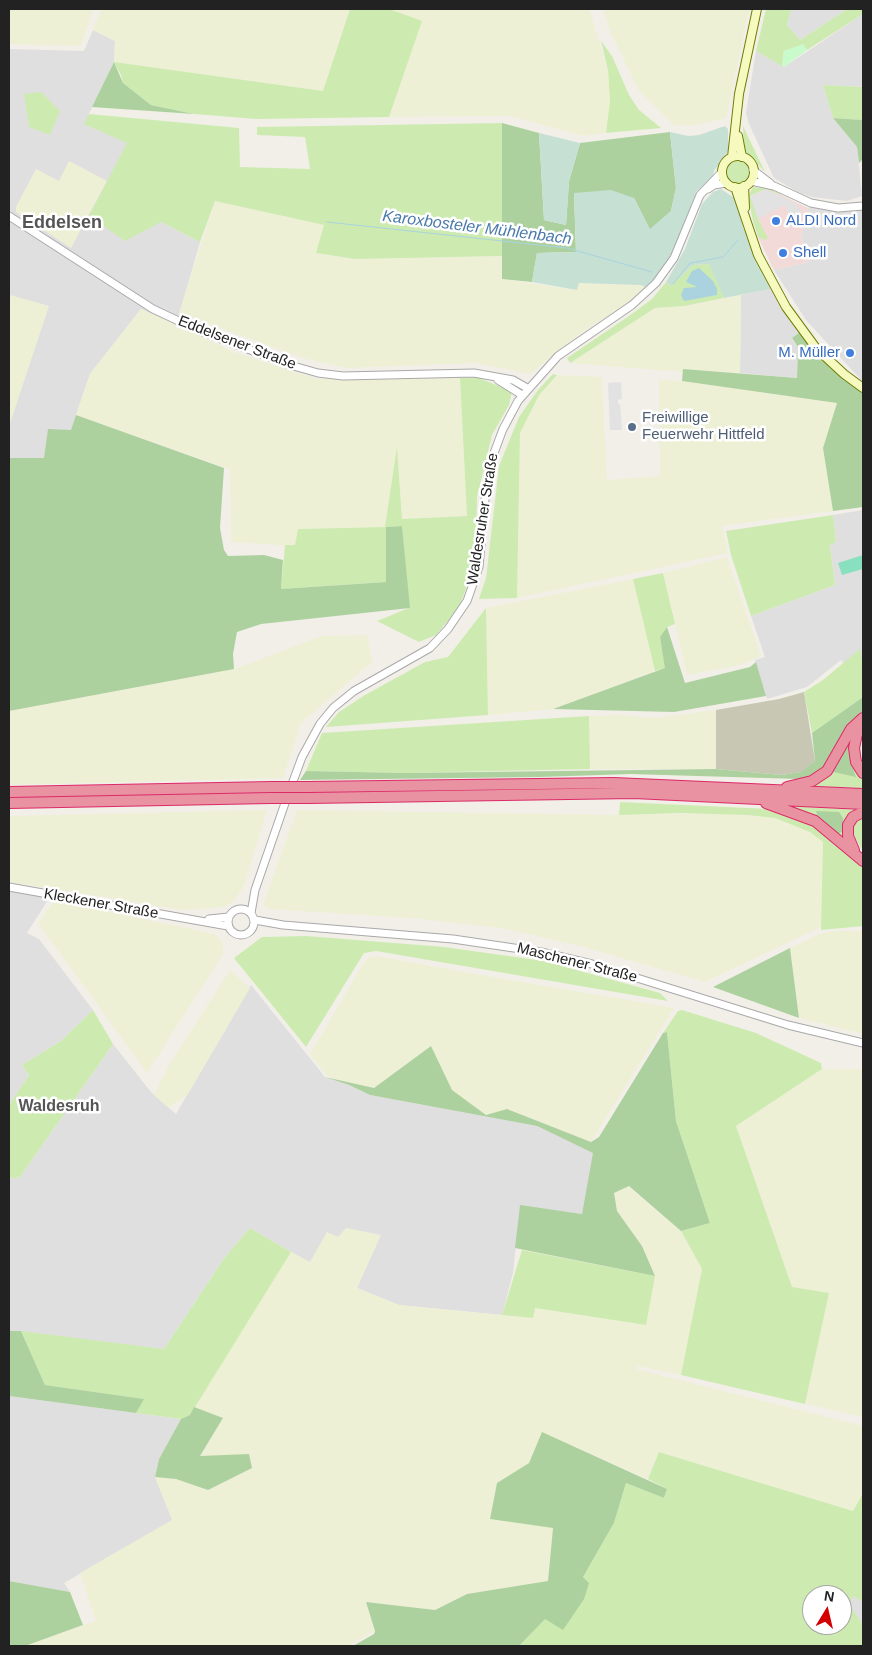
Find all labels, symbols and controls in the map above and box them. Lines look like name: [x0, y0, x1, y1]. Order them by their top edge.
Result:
water label: Karoxbosteler Mühlenbach: [381, 207, 573, 249]
district label: Eddelsen: [22, 212, 102, 234]
place label: ALDI Nord: [786, 212, 856, 230]
marker: ALDI Nord: [770, 215, 782, 227]
place label: Shell: [793, 244, 826, 262]
marker: Shell: [777, 247, 789, 259]
street label: Eddelsener Straße: [175, 312, 299, 374]
place label: M. Müller: [778, 344, 840, 362]
marker: M. Müller: [844, 347, 856, 359]
place label: Freiwillige Feuerwehr Hittfeld: [642, 409, 765, 444]
marker: Freiwillige Feuerwehr Hittfeld: [626, 421, 638, 433]
street label: Waldesruher Straße: [464, 452, 502, 586]
street label: Kleckener Straße: [42, 885, 160, 923]
street label: Maschener Straße: [515, 939, 639, 987]
district label: Waldesruh: [18, 1097, 100, 1117]
north arrow: [802, 1585, 852, 1635]
text: N: [823, 1587, 835, 1605]

